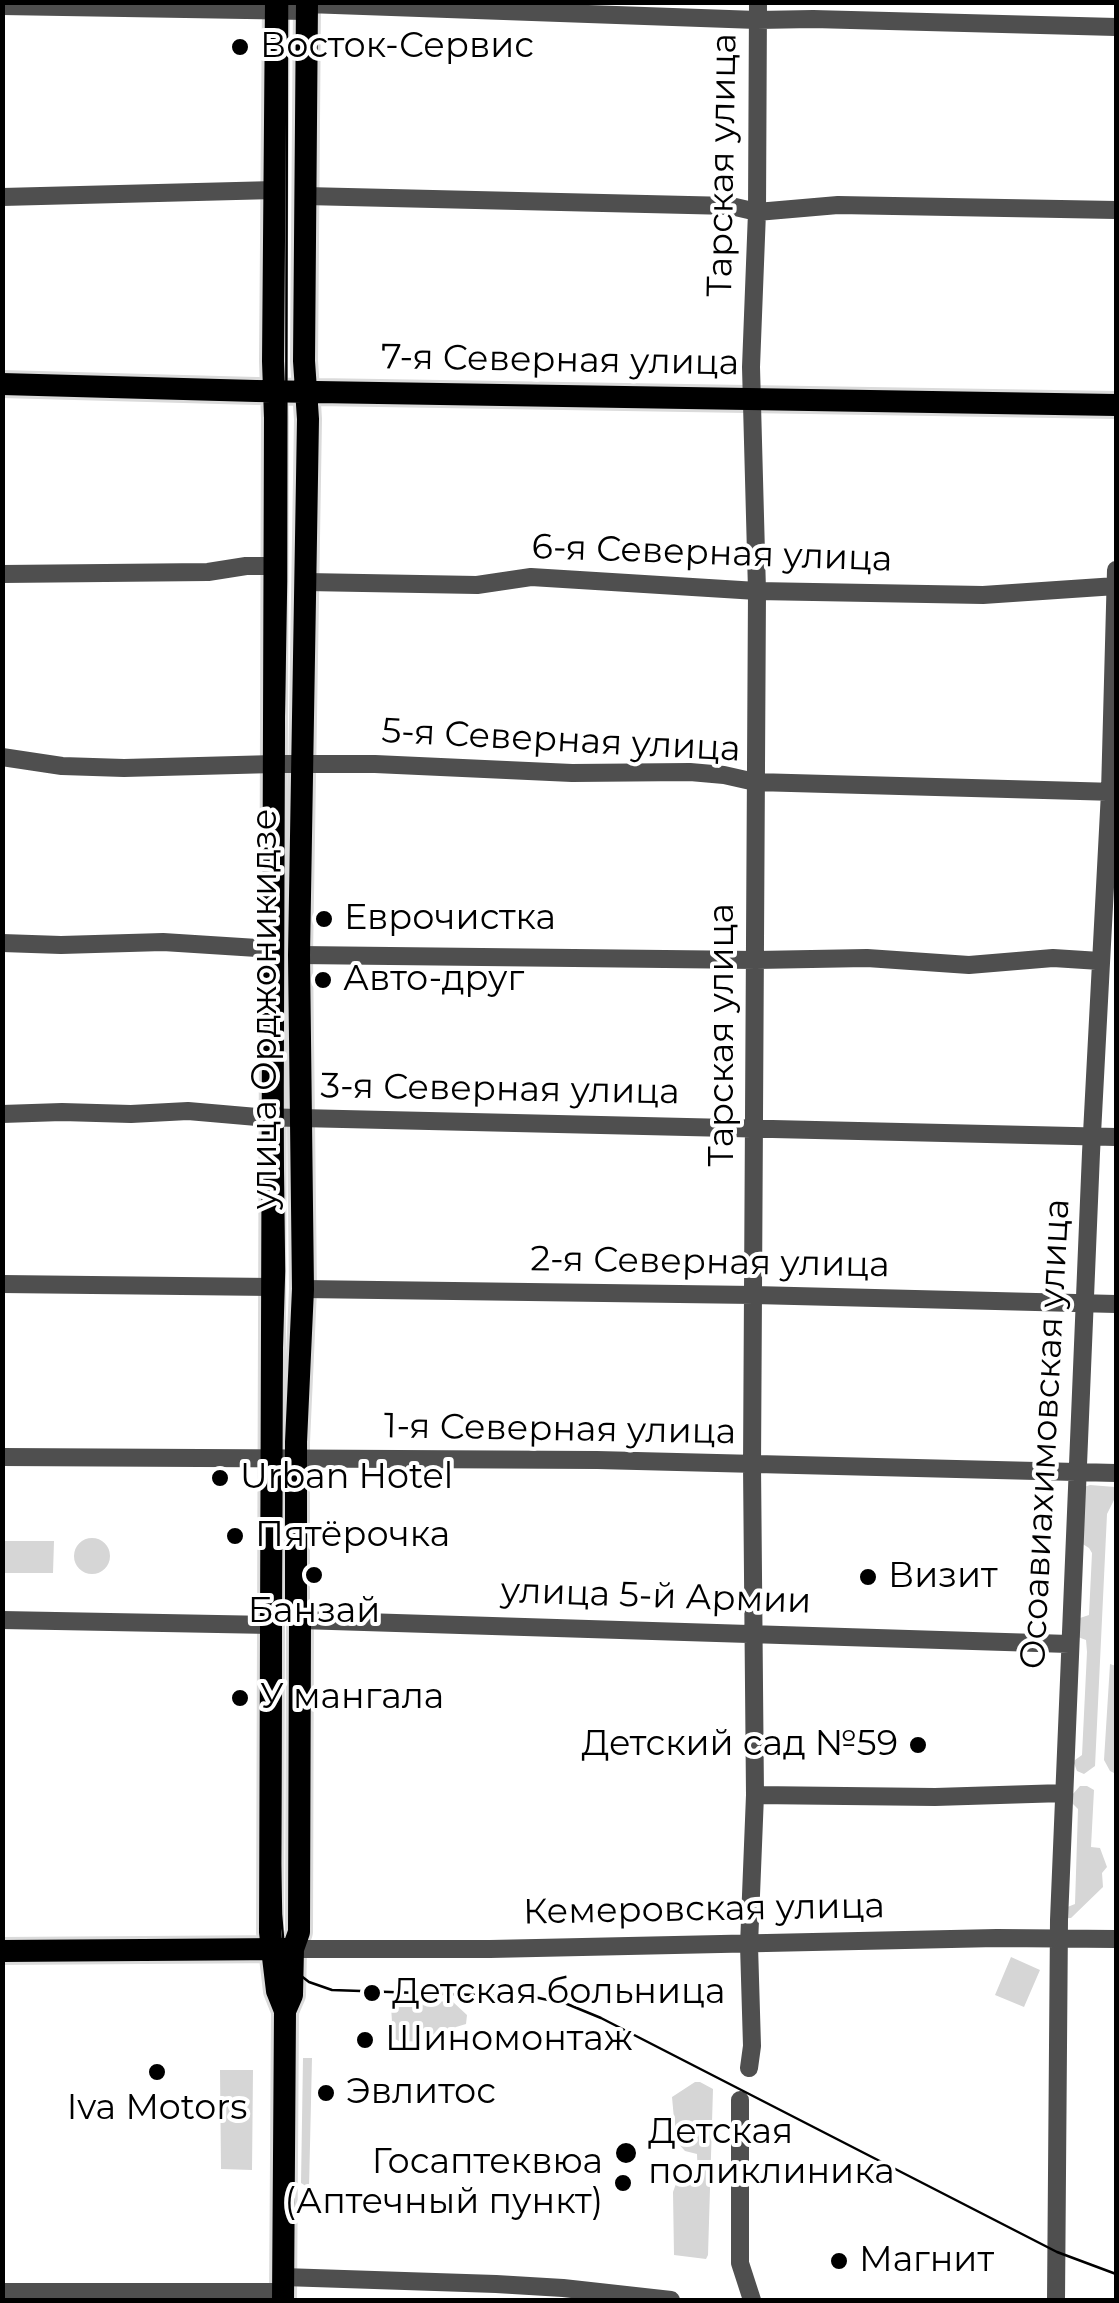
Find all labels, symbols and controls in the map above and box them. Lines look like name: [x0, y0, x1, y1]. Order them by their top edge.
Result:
place label: Восток-Сервис: [260, 26, 534, 68]
street label: Тарская улица: [700, 33, 746, 297]
marker: Восток-Сервис: [229, 36, 251, 58]
street label: 7-я Северная улица: [380, 337, 740, 385]
street label: 6-я Северная улица: [531, 527, 893, 581]
street label: 5-я Северная улица: [381, 711, 741, 771]
street label: улица Орджоникидзе: [245, 809, 287, 1209]
place label: Еврочистка: [344, 898, 556, 940]
street label: Тарская улица: [702, 903, 744, 1167]
marker: Еврочистка: [313, 908, 335, 930]
place label: Авто-друг: [343, 959, 524, 1001]
marker: Авто-друг: [312, 969, 334, 991]
street label: 3-я Северная улица: [320, 1066, 680, 1114]
street label: Осоавиахимовская улица: [1013, 1198, 1079, 1670]
street label: 2-я Северная улица: [530, 1239, 890, 1287]
street label: 1-я Северная улица: [384, 1406, 736, 1454]
place label: Urban Hotel: [240, 1457, 453, 1499]
marker: Urban Hotel: [209, 1467, 231, 1489]
place label: Пятёрочка: [255, 1515, 450, 1557]
marker: Пятёрочка: [224, 1525, 246, 1547]
place label: Визит: [888, 1556, 998, 1598]
marker: Банзай: [303, 1564, 325, 1586]
marker: Визит: [857, 1566, 879, 1588]
street label: улица 5-й Армии: [500, 1571, 812, 1623]
place label: Банзай: [248, 1591, 380, 1633]
place label: У мангала: [260, 1677, 444, 1719]
marker: У мангала: [229, 1687, 251, 1709]
place label: Детский сад №59: [582, 1724, 898, 1766]
marker: Детский сад №59: [907, 1734, 929, 1756]
street label: Кемеровская улица: [523, 1886, 885, 1934]
place label: Детская больница: [392, 1972, 725, 2014]
marker: Детская больница: [361, 1982, 383, 2004]
place label: Шиномонтаж: [385, 2019, 633, 2061]
marker: Шиномонтаж: [354, 2029, 376, 2051]
marker: Iva Motors: [146, 2061, 168, 2083]
place label: Эвлитос: [346, 2072, 496, 2114]
marker: Эвлитос: [315, 2082, 337, 2104]
place label: Iva Motors: [67, 2088, 247, 2130]
place label: Детская поликлиника: [648, 2112, 895, 2194]
marker: Детская поликлиника: [613, 2140, 639, 2166]
place label: Госаптеквюа (Аптечный пункт): [285, 2142, 603, 2224]
marker: Госаптеквюа (Аптечный пункт): [612, 2172, 634, 2194]
place label: Магнит: [859, 2240, 994, 2282]
marker: Магнит: [828, 2250, 850, 2272]

